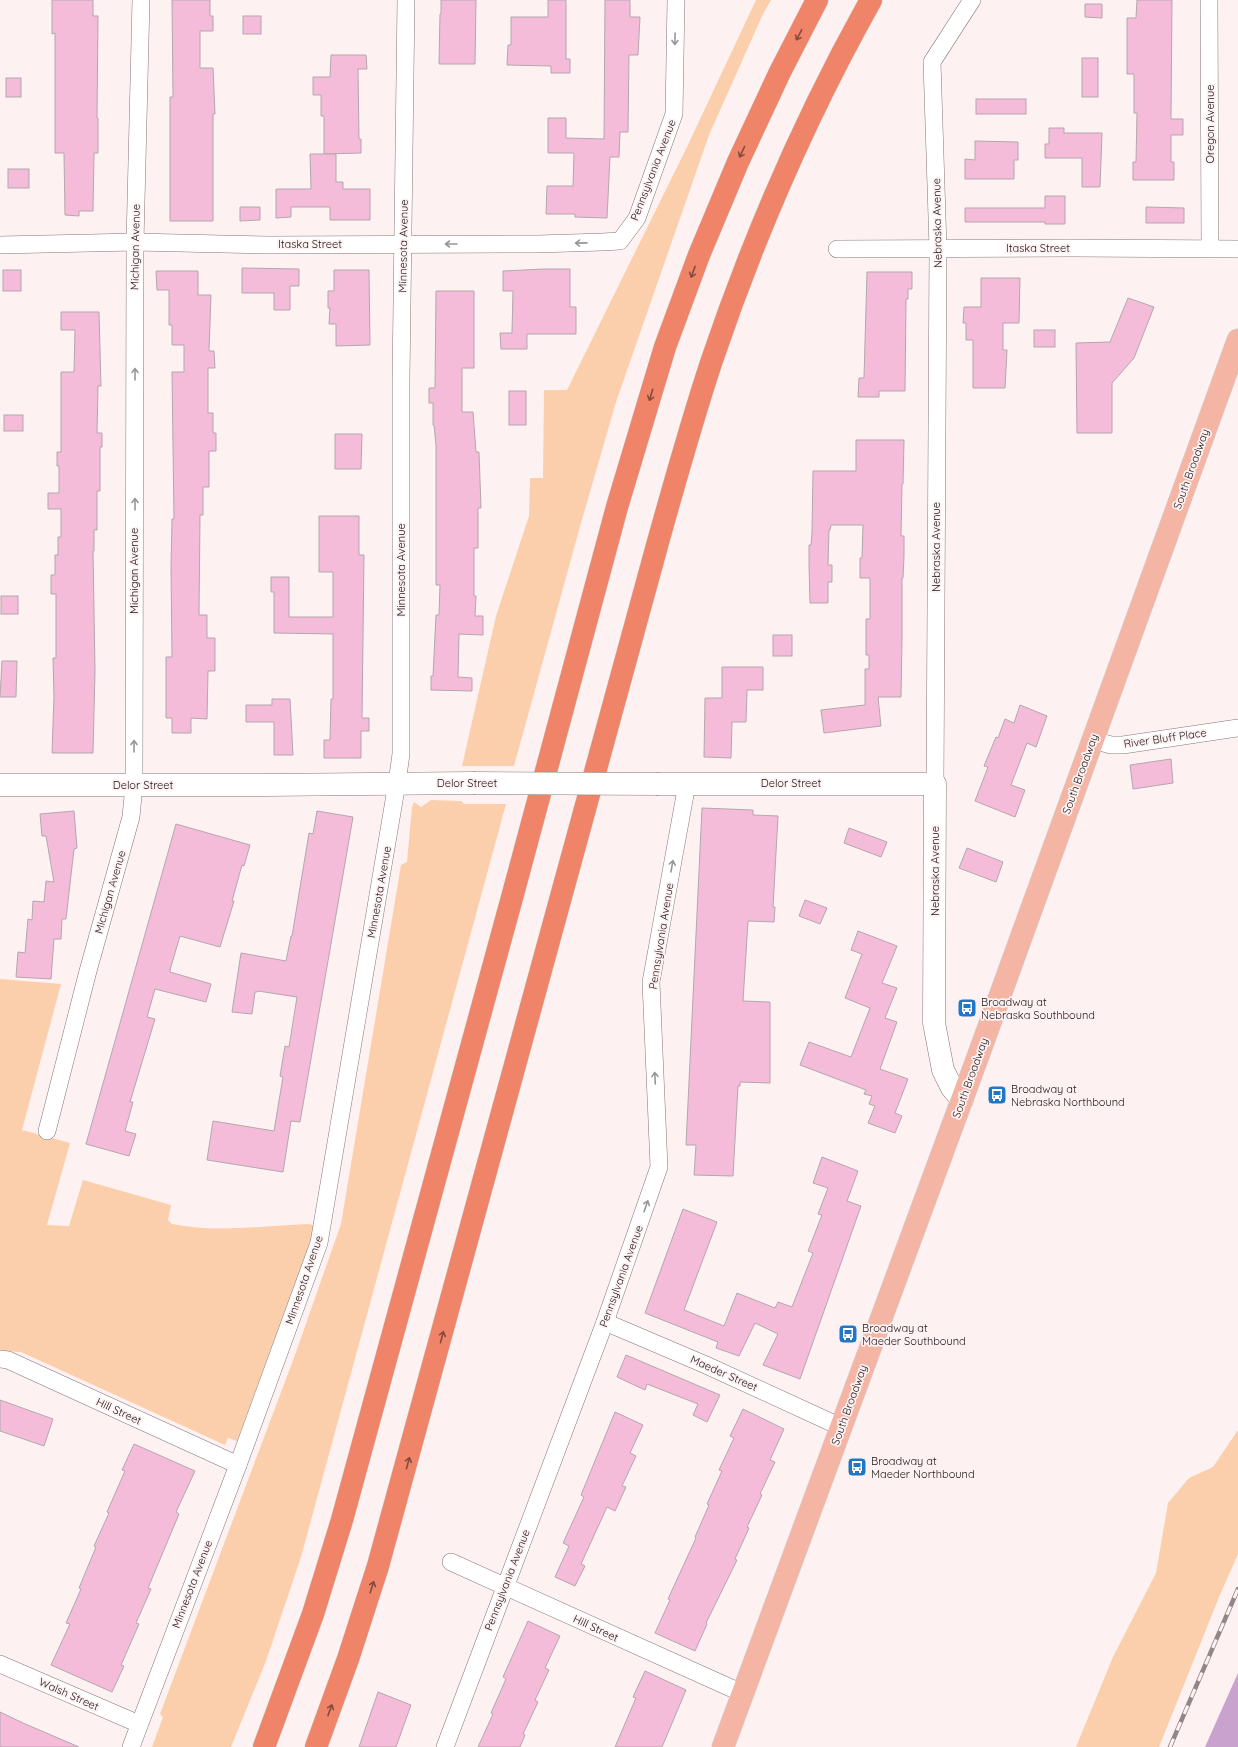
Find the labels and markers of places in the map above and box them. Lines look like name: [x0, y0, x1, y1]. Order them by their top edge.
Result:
place label: Broadway at Nebraska Southbound: [981, 995, 1095, 1022]
bus stop icon: Broadway at Nebraska Southbound: [956, 997, 978, 1019]
place label: Broadway at Nebraska Northbound: [1011, 1082, 1125, 1109]
bus stop icon: Broadway at Nebraska Northbound: [986, 1084, 1008, 1106]
place label: Broadway at Maeder Southbound: [862, 1321, 966, 1348]
bus stop icon: Broadway at Maeder Southbound: [837, 1323, 859, 1345]
place label: Broadway at Maeder Northbound: [871, 1454, 975, 1481]
bus stop icon: Broadway at Maeder Northbound: [846, 1456, 868, 1478]

